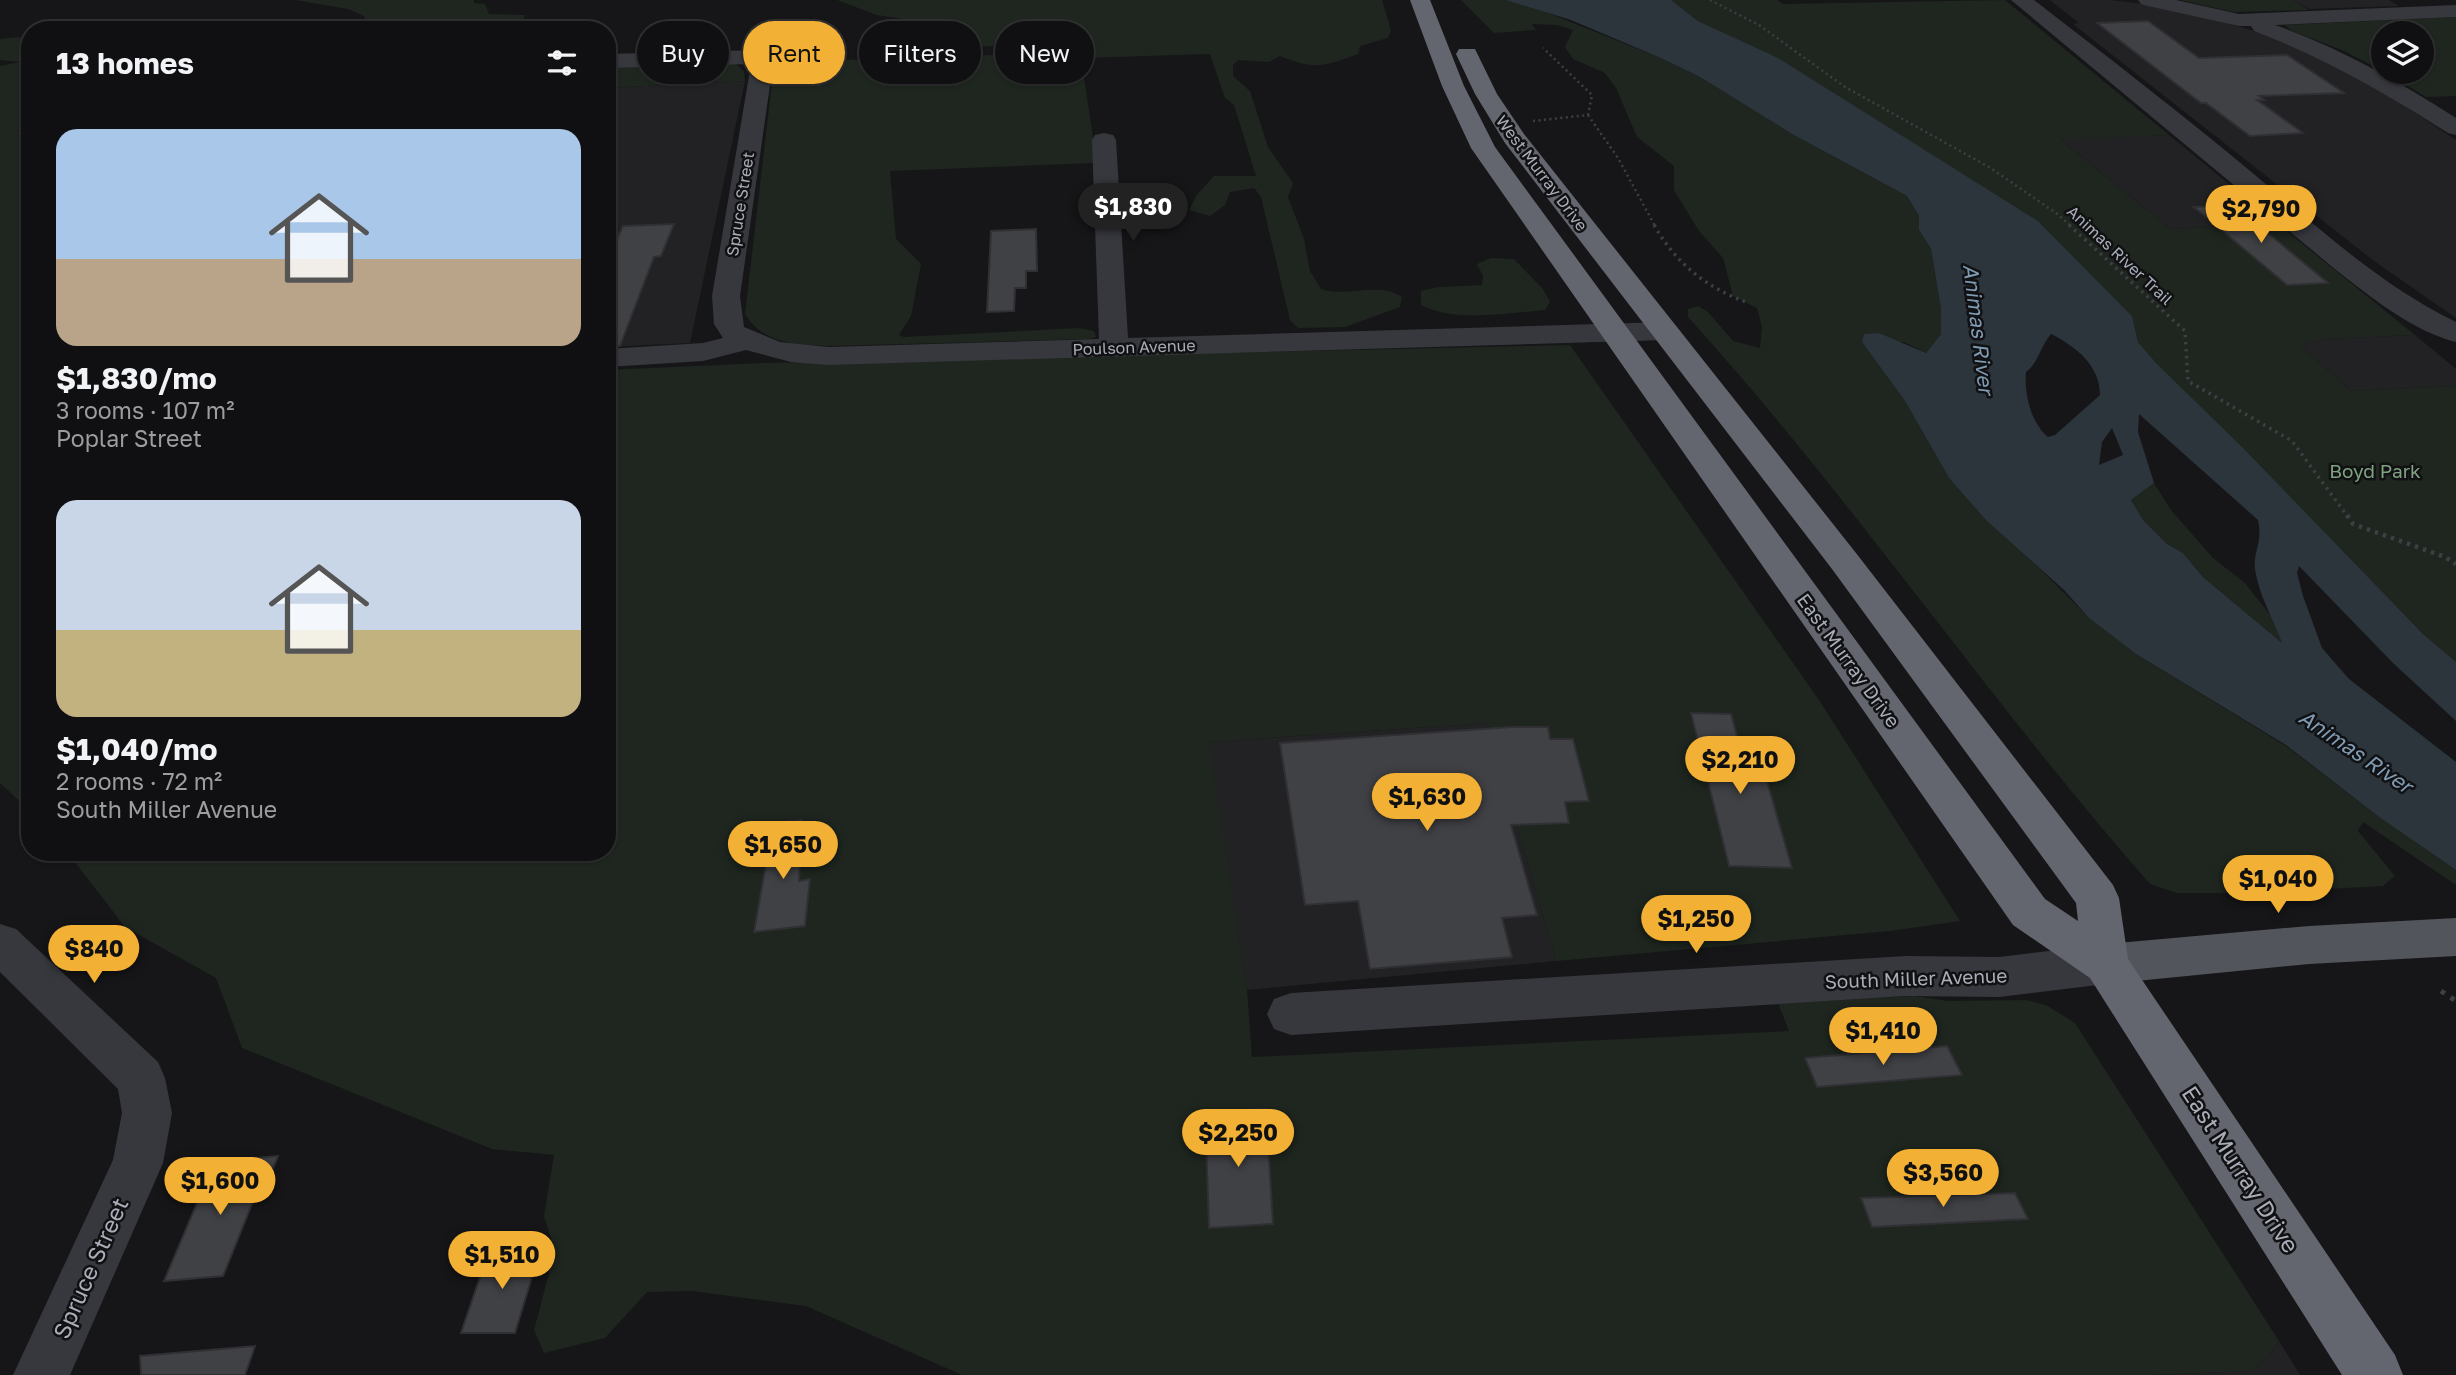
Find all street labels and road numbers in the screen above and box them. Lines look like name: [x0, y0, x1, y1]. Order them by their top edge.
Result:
street label: West Murray Drive: [1492, 111, 1592, 235]
street label: Spruce Street: [722, 150, 758, 258]
street label: Animas River Trail: [2063, 201, 2177, 309]
street label: Poulson Avenue: [1072, 335, 1196, 359]
street label: East Murray Drive: [1793, 589, 1905, 731]
street label: South Miller Avenue: [1824, 963, 2008, 993]
street label: East Murray Drive: [2177, 1080, 2305, 1258]
street label: Spruce Street: [46, 1193, 134, 1343]

